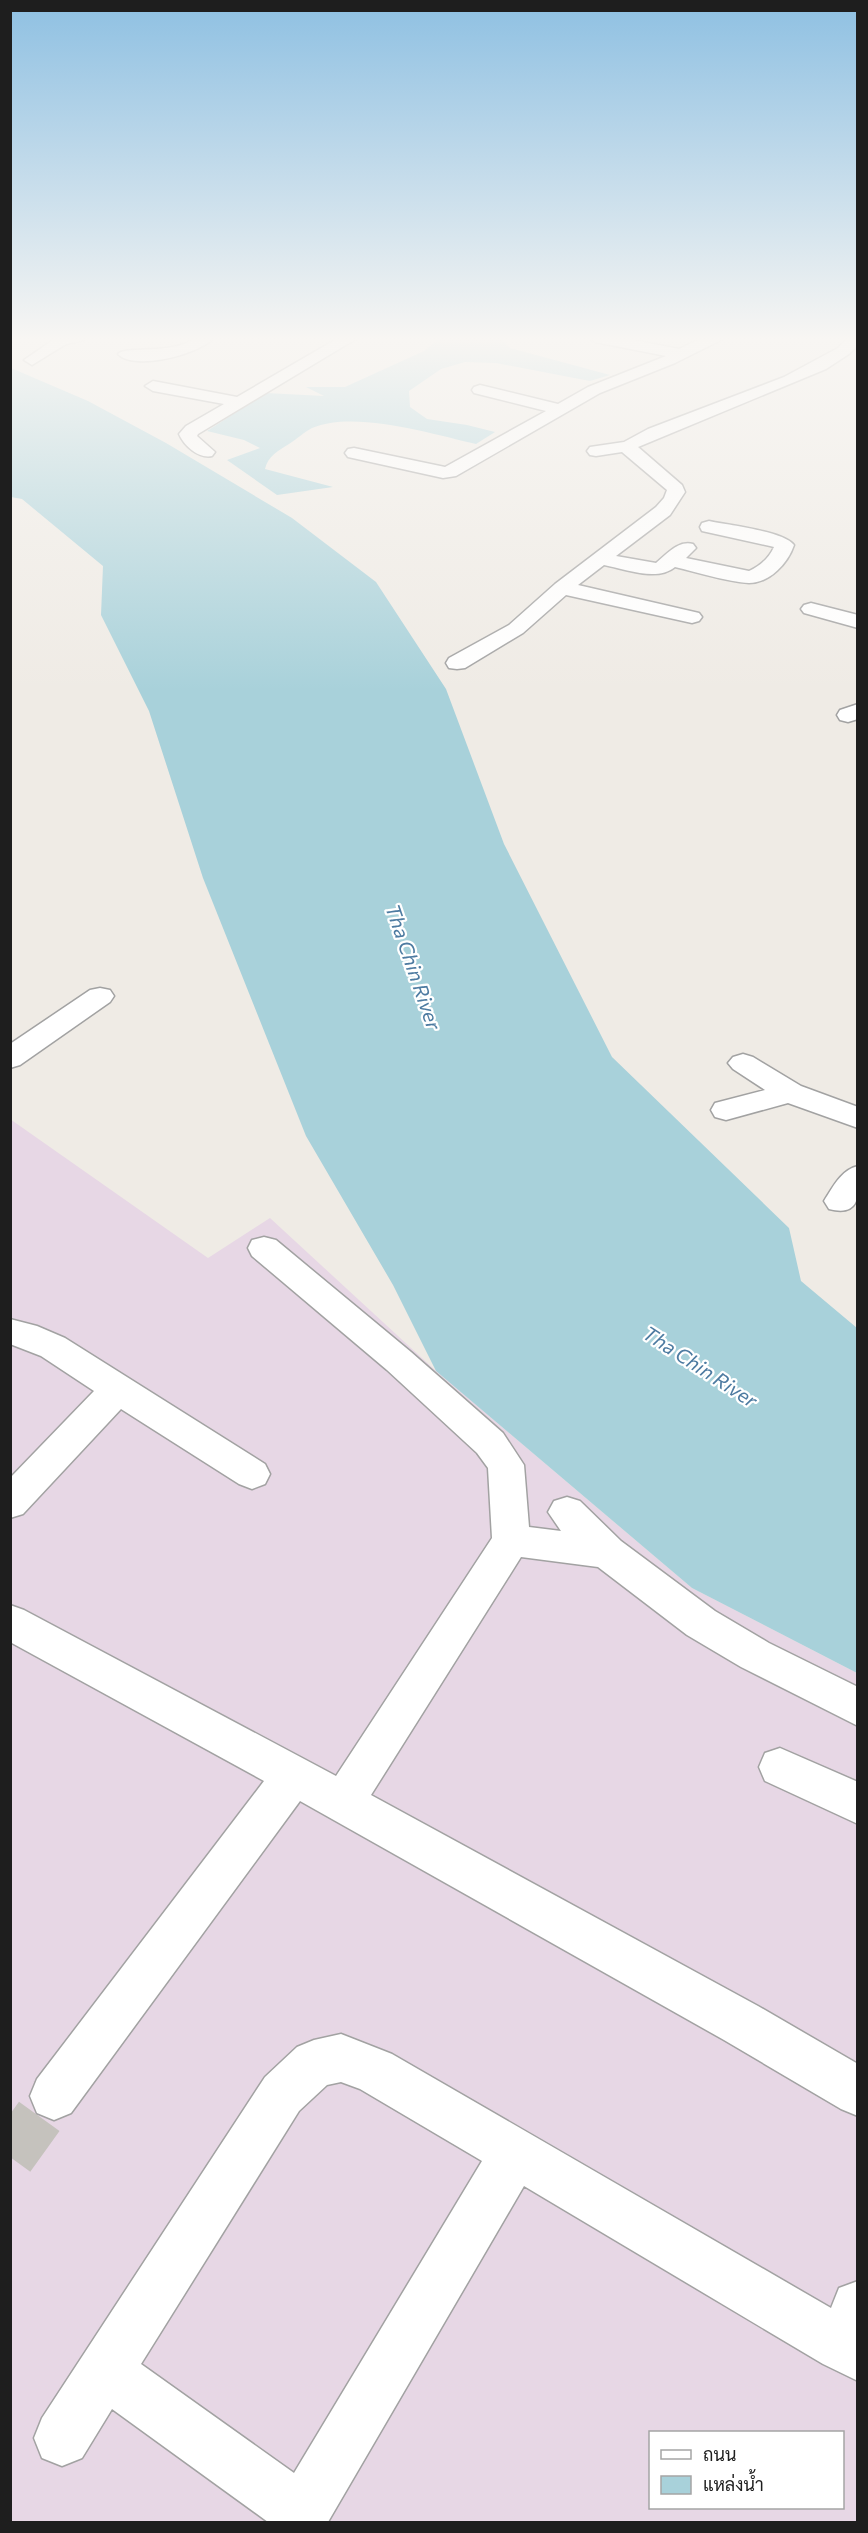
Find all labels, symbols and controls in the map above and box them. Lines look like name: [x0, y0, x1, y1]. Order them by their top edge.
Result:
water label: Tha Chin River: [381, 901, 447, 1034]
water label: Tha Chin River: [639, 1320, 763, 1413]
legend: [649, 2431, 844, 2509]
text: ถนน: [703, 2443, 736, 2465]
text: แหล่งน้ำ: [703, 2469, 764, 2495]

